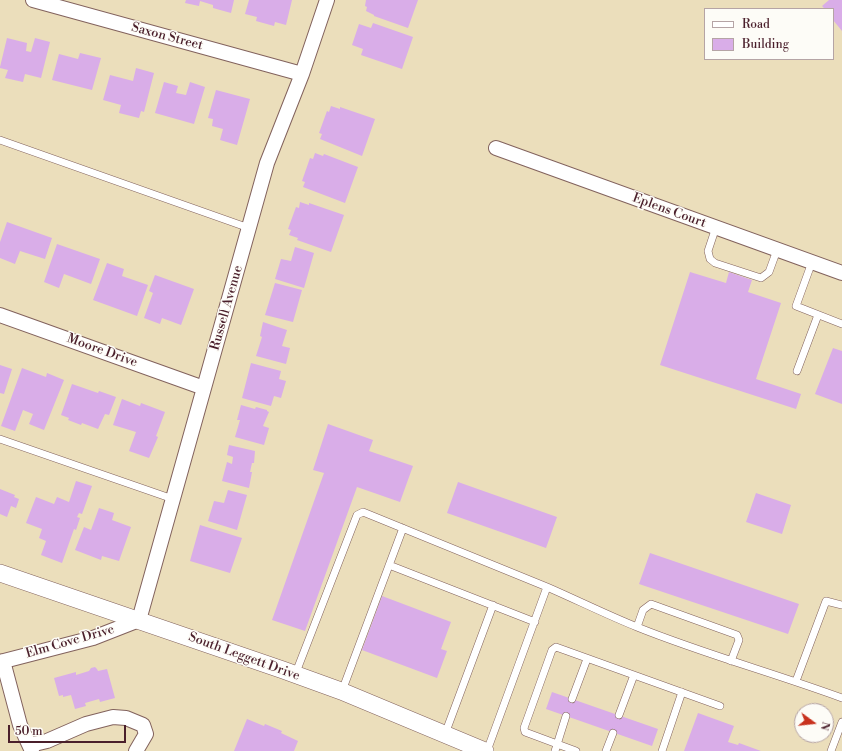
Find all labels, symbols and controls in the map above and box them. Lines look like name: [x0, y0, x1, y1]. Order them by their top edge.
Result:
legend: [704, 8, 834, 60]
text: Road: [742, 17, 770, 32]
street label: Saxon Street: [130, 20, 204, 54]
text: Building: [742, 37, 789, 52]
street label: Eplens Court: [630, 190, 708, 232]
street label: Russell Avenue: [207, 264, 247, 352]
street label: Moore Drive: [65, 331, 139, 371]
street label: Elm Cove Drive: [24, 622, 116, 662]
street label: South Leggett Drive: [186, 630, 302, 684]
north arrow: [794, 703, 834, 743]
scale bar: [10, 717, 128, 743]
text: N: [817, 720, 833, 732]
text: 50 m: [15, 724, 43, 739]

